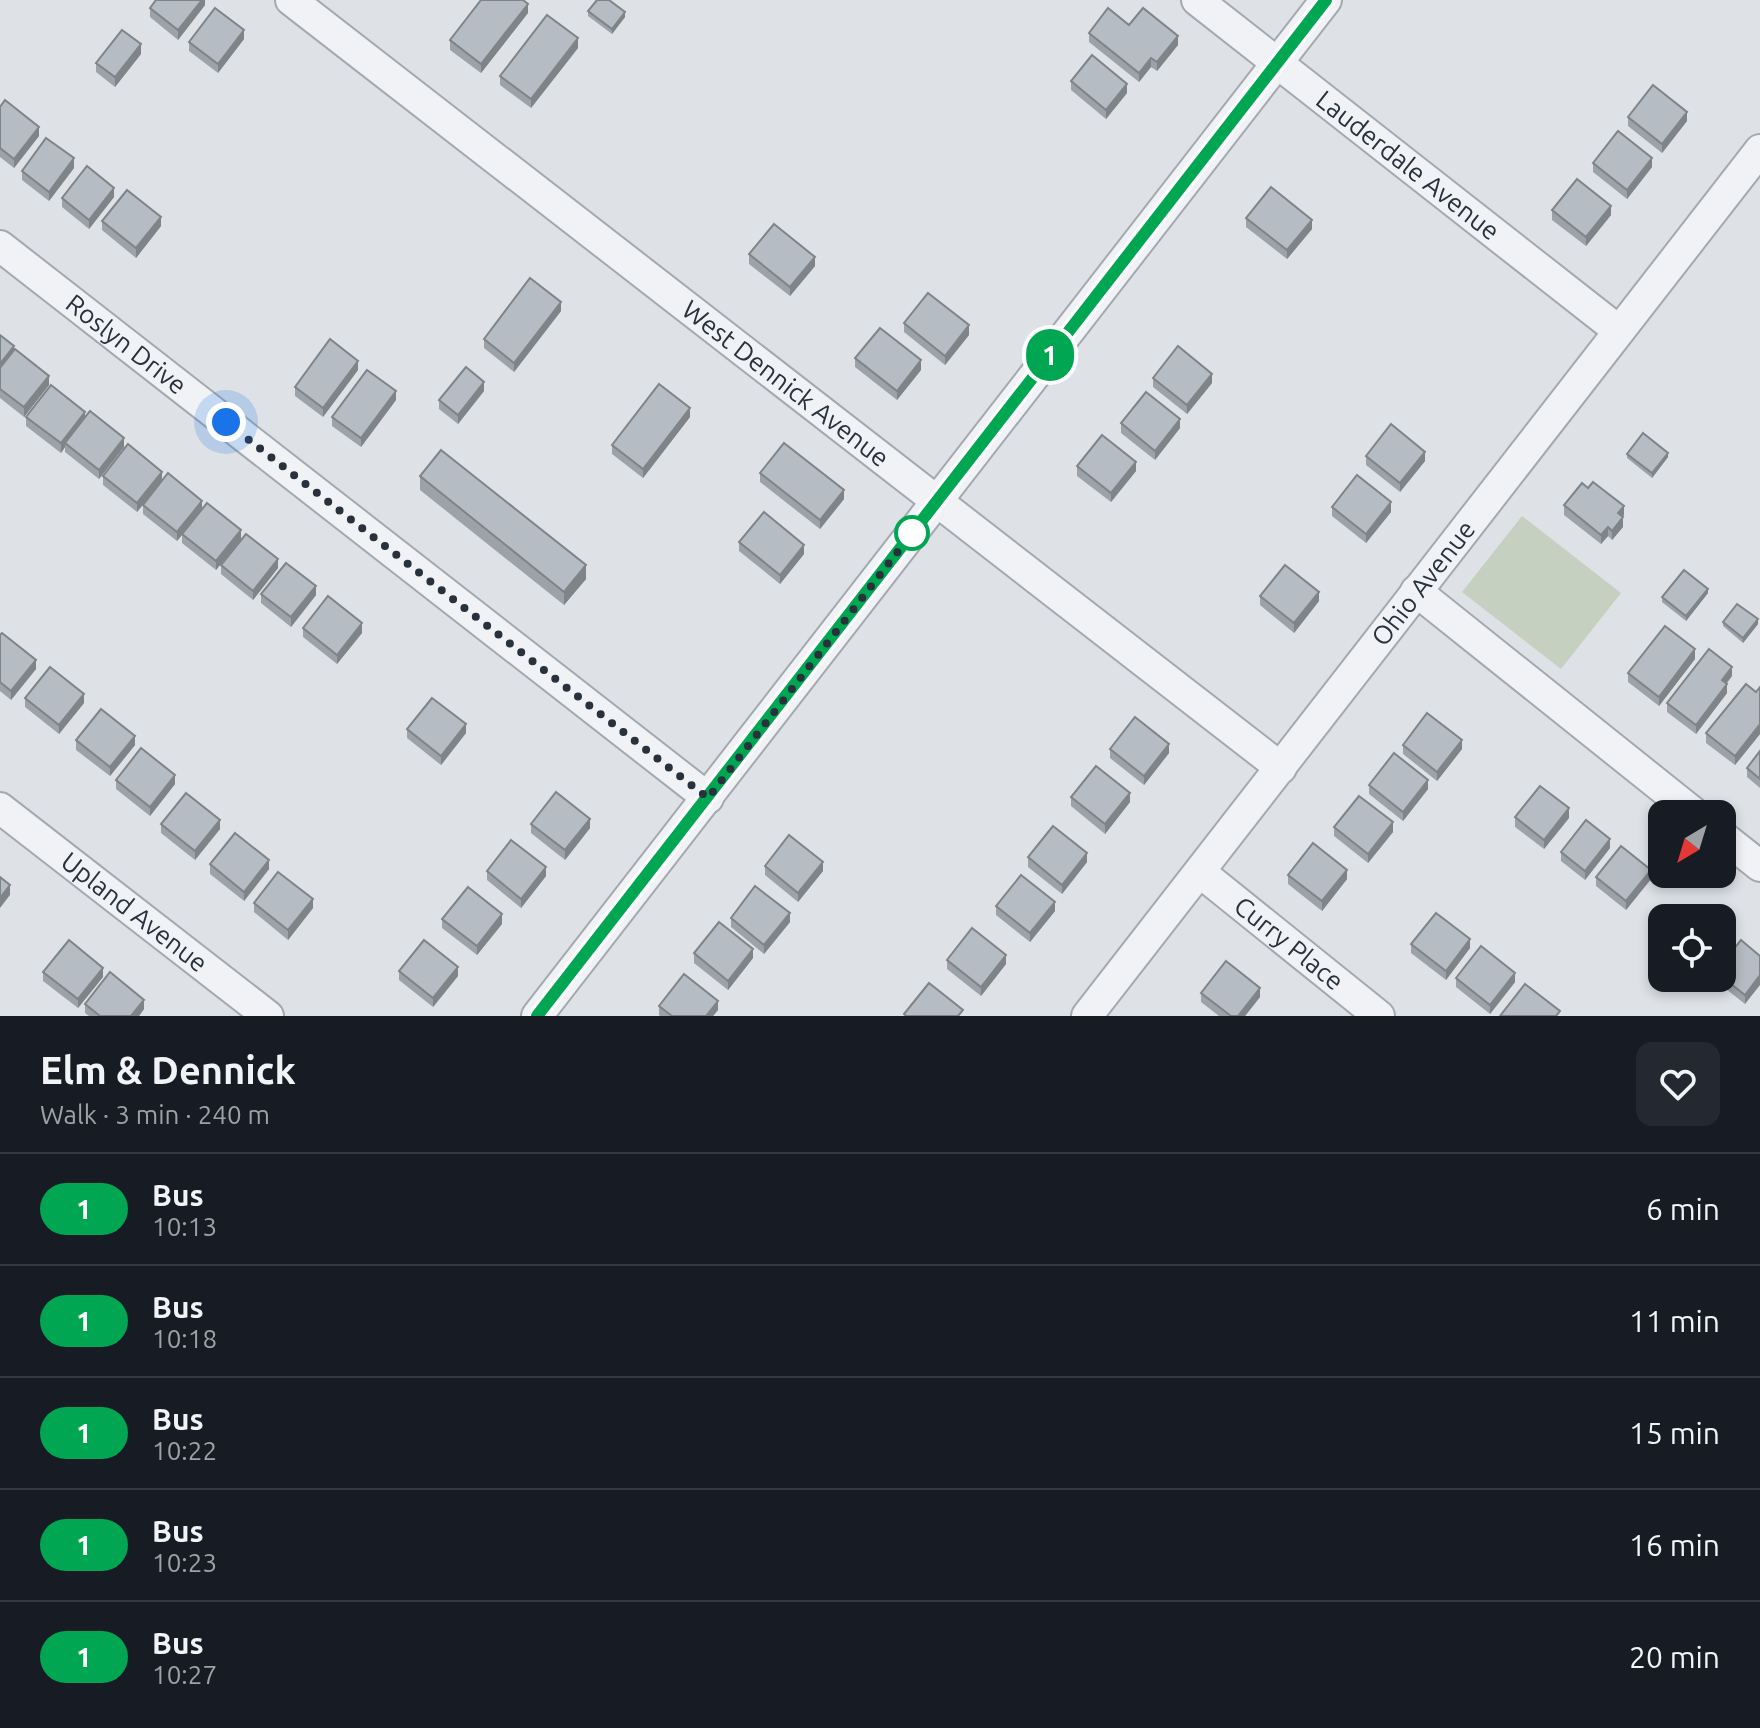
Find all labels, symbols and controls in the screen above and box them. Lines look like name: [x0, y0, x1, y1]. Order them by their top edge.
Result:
street label: Lauderdale Avenue: [1311, 84, 1505, 246]
street label: Roslyn Drive: [61, 288, 192, 400]
street label: West Dennick Avenue: [677, 294, 895, 472]
line badge: 1: [1024, 329, 1076, 381]
text: 1: [1042, 339, 1058, 370]
your location: [206, 402, 246, 442]
street label: Ohio Avenue: [1365, 515, 1480, 651]
unlabelled marker: [895, 516, 929, 550]
north arrow: [1648, 800, 1736, 888]
map controls: [1648, 800, 1736, 992]
street label: Upland Avenue: [56, 846, 213, 978]
street label: Curry Place: [1229, 891, 1349, 996]
button: locate: [1648, 904, 1736, 992]
button: heart: [1636, 1042, 1720, 1126]
text: Elm & Dennick: [40, 1049, 296, 1091]
text: Walk · 3 min · 240 m: [40, 1100, 270, 1129]
text: Bus: [152, 1178, 204, 1212]
text: 6 min: [1646, 1192, 1720, 1226]
text: 1: [76, 1193, 92, 1224]
text: 10:13: [152, 1212, 217, 1241]
text: Bus: [152, 1290, 204, 1324]
text: 11 min: [1629, 1304, 1720, 1338]
text: 1: [76, 1305, 92, 1336]
text: 10:18: [152, 1324, 217, 1353]
text: Bus: [152, 1402, 204, 1436]
text: 15 min: [1629, 1416, 1720, 1450]
text: 1: [76, 1417, 92, 1448]
text: 10:22: [152, 1436, 217, 1465]
text: Bus: [152, 1514, 204, 1548]
text: 16 min: [1629, 1528, 1720, 1562]
text: 1: [76, 1529, 92, 1560]
text: 10:23: [152, 1548, 217, 1577]
text: Bus: [152, 1626, 204, 1660]
text: 20 min: [1629, 1640, 1720, 1674]
text: 1: [76, 1641, 92, 1672]
text: 10:27: [152, 1660, 217, 1689]

